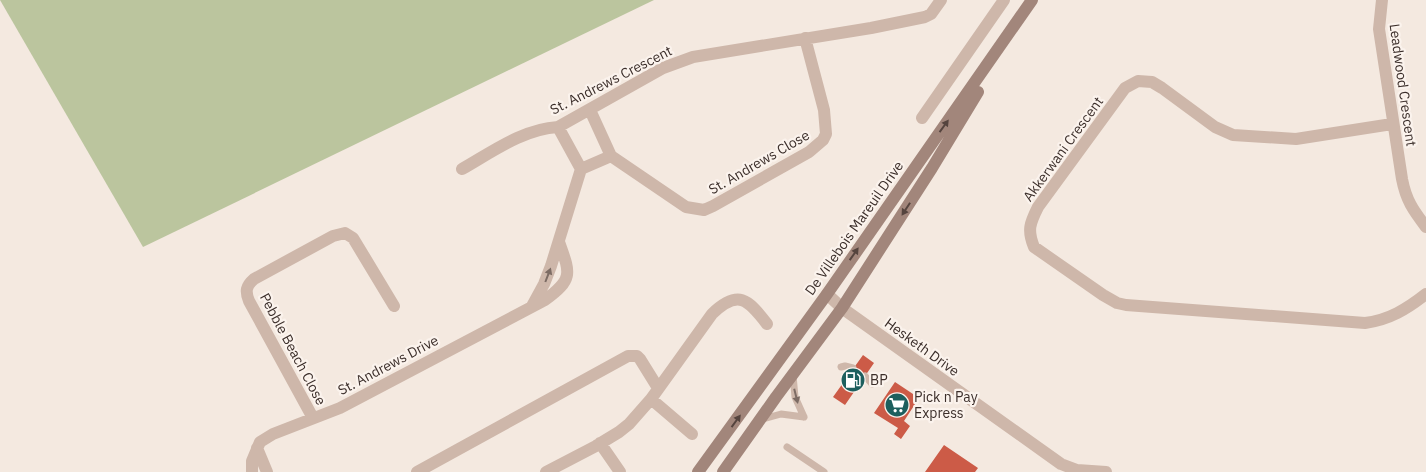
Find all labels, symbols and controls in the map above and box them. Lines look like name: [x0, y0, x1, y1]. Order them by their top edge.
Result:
street label: Leadwood Crescent: [1385, 22, 1421, 148]
street label: St. Andrews Crescent: [547, 41, 675, 119]
street label: Akkerwani Crescent: [1019, 93, 1107, 205]
one-way arrow: [939, 119, 949, 133]
street label: St. Andrews Close: [705, 126, 813, 198]
street label: De Villebois Mareuil Drive: [801, 157, 907, 299]
one-way arrow: [901, 202, 910, 216]
one-way arrow: [850, 247, 859, 261]
one-way arrow: [545, 267, 552, 282]
street label: Pebble Beach Close: [256, 290, 330, 408]
street label: Hesketh Drive: [881, 314, 963, 380]
street label: St. Andrews Drive: [335, 331, 442, 399]
fuel station icon: BP: [840, 367, 866, 393]
place label: BP: [870, 371, 888, 389]
place label: Pick n Pay Express: [914, 388, 978, 422]
one-way arrow: [792, 389, 800, 404]
supermarket icon: Pick n Pay Express: [884, 392, 910, 418]
one-way arrow: [730, 415, 741, 428]

